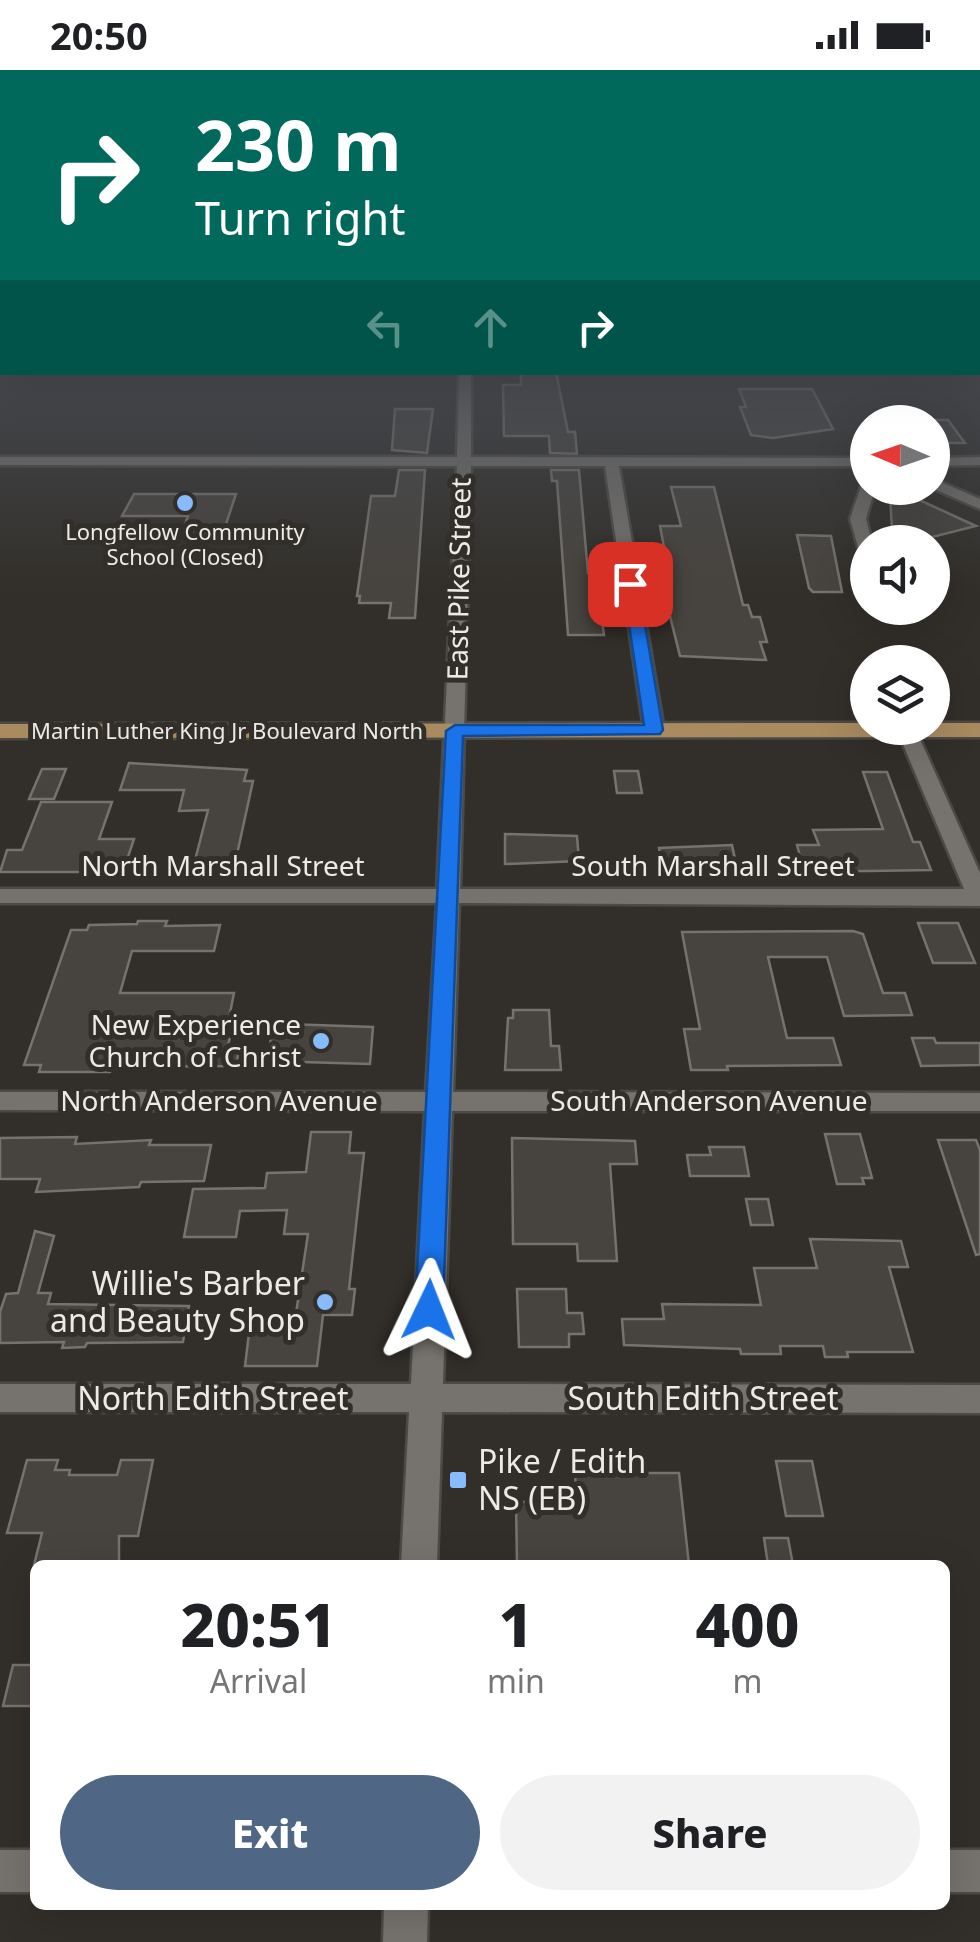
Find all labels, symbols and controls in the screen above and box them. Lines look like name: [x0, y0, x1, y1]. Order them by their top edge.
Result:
text: 20:50: [50, 9, 148, 61]
text: 230 m: [195, 96, 402, 192]
icon: right: [30, 110, 160, 240]
text: Turn right: [195, 187, 406, 248]
icon: left: [358, 300, 413, 355]
icon: ahead: [463, 300, 518, 355]
icon: right: [568, 300, 623, 355]
north arrow: [850, 405, 950, 505]
map controls: [850, 405, 950, 745]
street label: East Pike Street: [437, 477, 479, 681]
marker: Longfellow Community School (Closed): [174, 492, 196, 514]
place label: Longfellow Community School (Closed): [65, 516, 306, 571]
button: sound: [850, 525, 950, 625]
pin: [588, 542, 673, 627]
icon: arrive: [603, 557, 658, 612]
button: layers: [850, 645, 950, 745]
street label: Martin Luther King Jr Boulevard North: [31, 715, 423, 745]
street label: North Marshall Street: [81, 846, 365, 884]
street label: South Marshall Street: [571, 846, 855, 884]
place label: New Experience Church of Christ: [89, 1005, 301, 1075]
marker: New Experience Church of Christ: [310, 1030, 332, 1052]
street label: North Anderson Avenue: [60, 1081, 378, 1119]
street label: South Anderson Avenue: [550, 1081, 868, 1119]
position arrow: [377, 1258, 481, 1362]
place label: Willie's Barber and Beauty Shop: [50, 1261, 305, 1341]
marker: Willie's Barber and Beauty Shop: [314, 1291, 336, 1313]
street label: North Edith Street: [77, 1376, 349, 1419]
street label: South Edith Street: [567, 1376, 839, 1419]
place label: Pike / Edith NS (EB): [478, 1439, 646, 1519]
marker: Pike / Edith NS (EB): [447, 1469, 469, 1491]
text: 20:51: [181, 1583, 336, 1665]
text: 1: [499, 1583, 533, 1665]
text: 400: [695, 1583, 799, 1665]
text: Arrival: [210, 1659, 307, 1702]
text: min: [487, 1659, 545, 1702]
text: m: [732, 1659, 762, 1702]
button: Exit: [60, 1775, 480, 1890]
button: Share: [500, 1775, 920, 1890]

